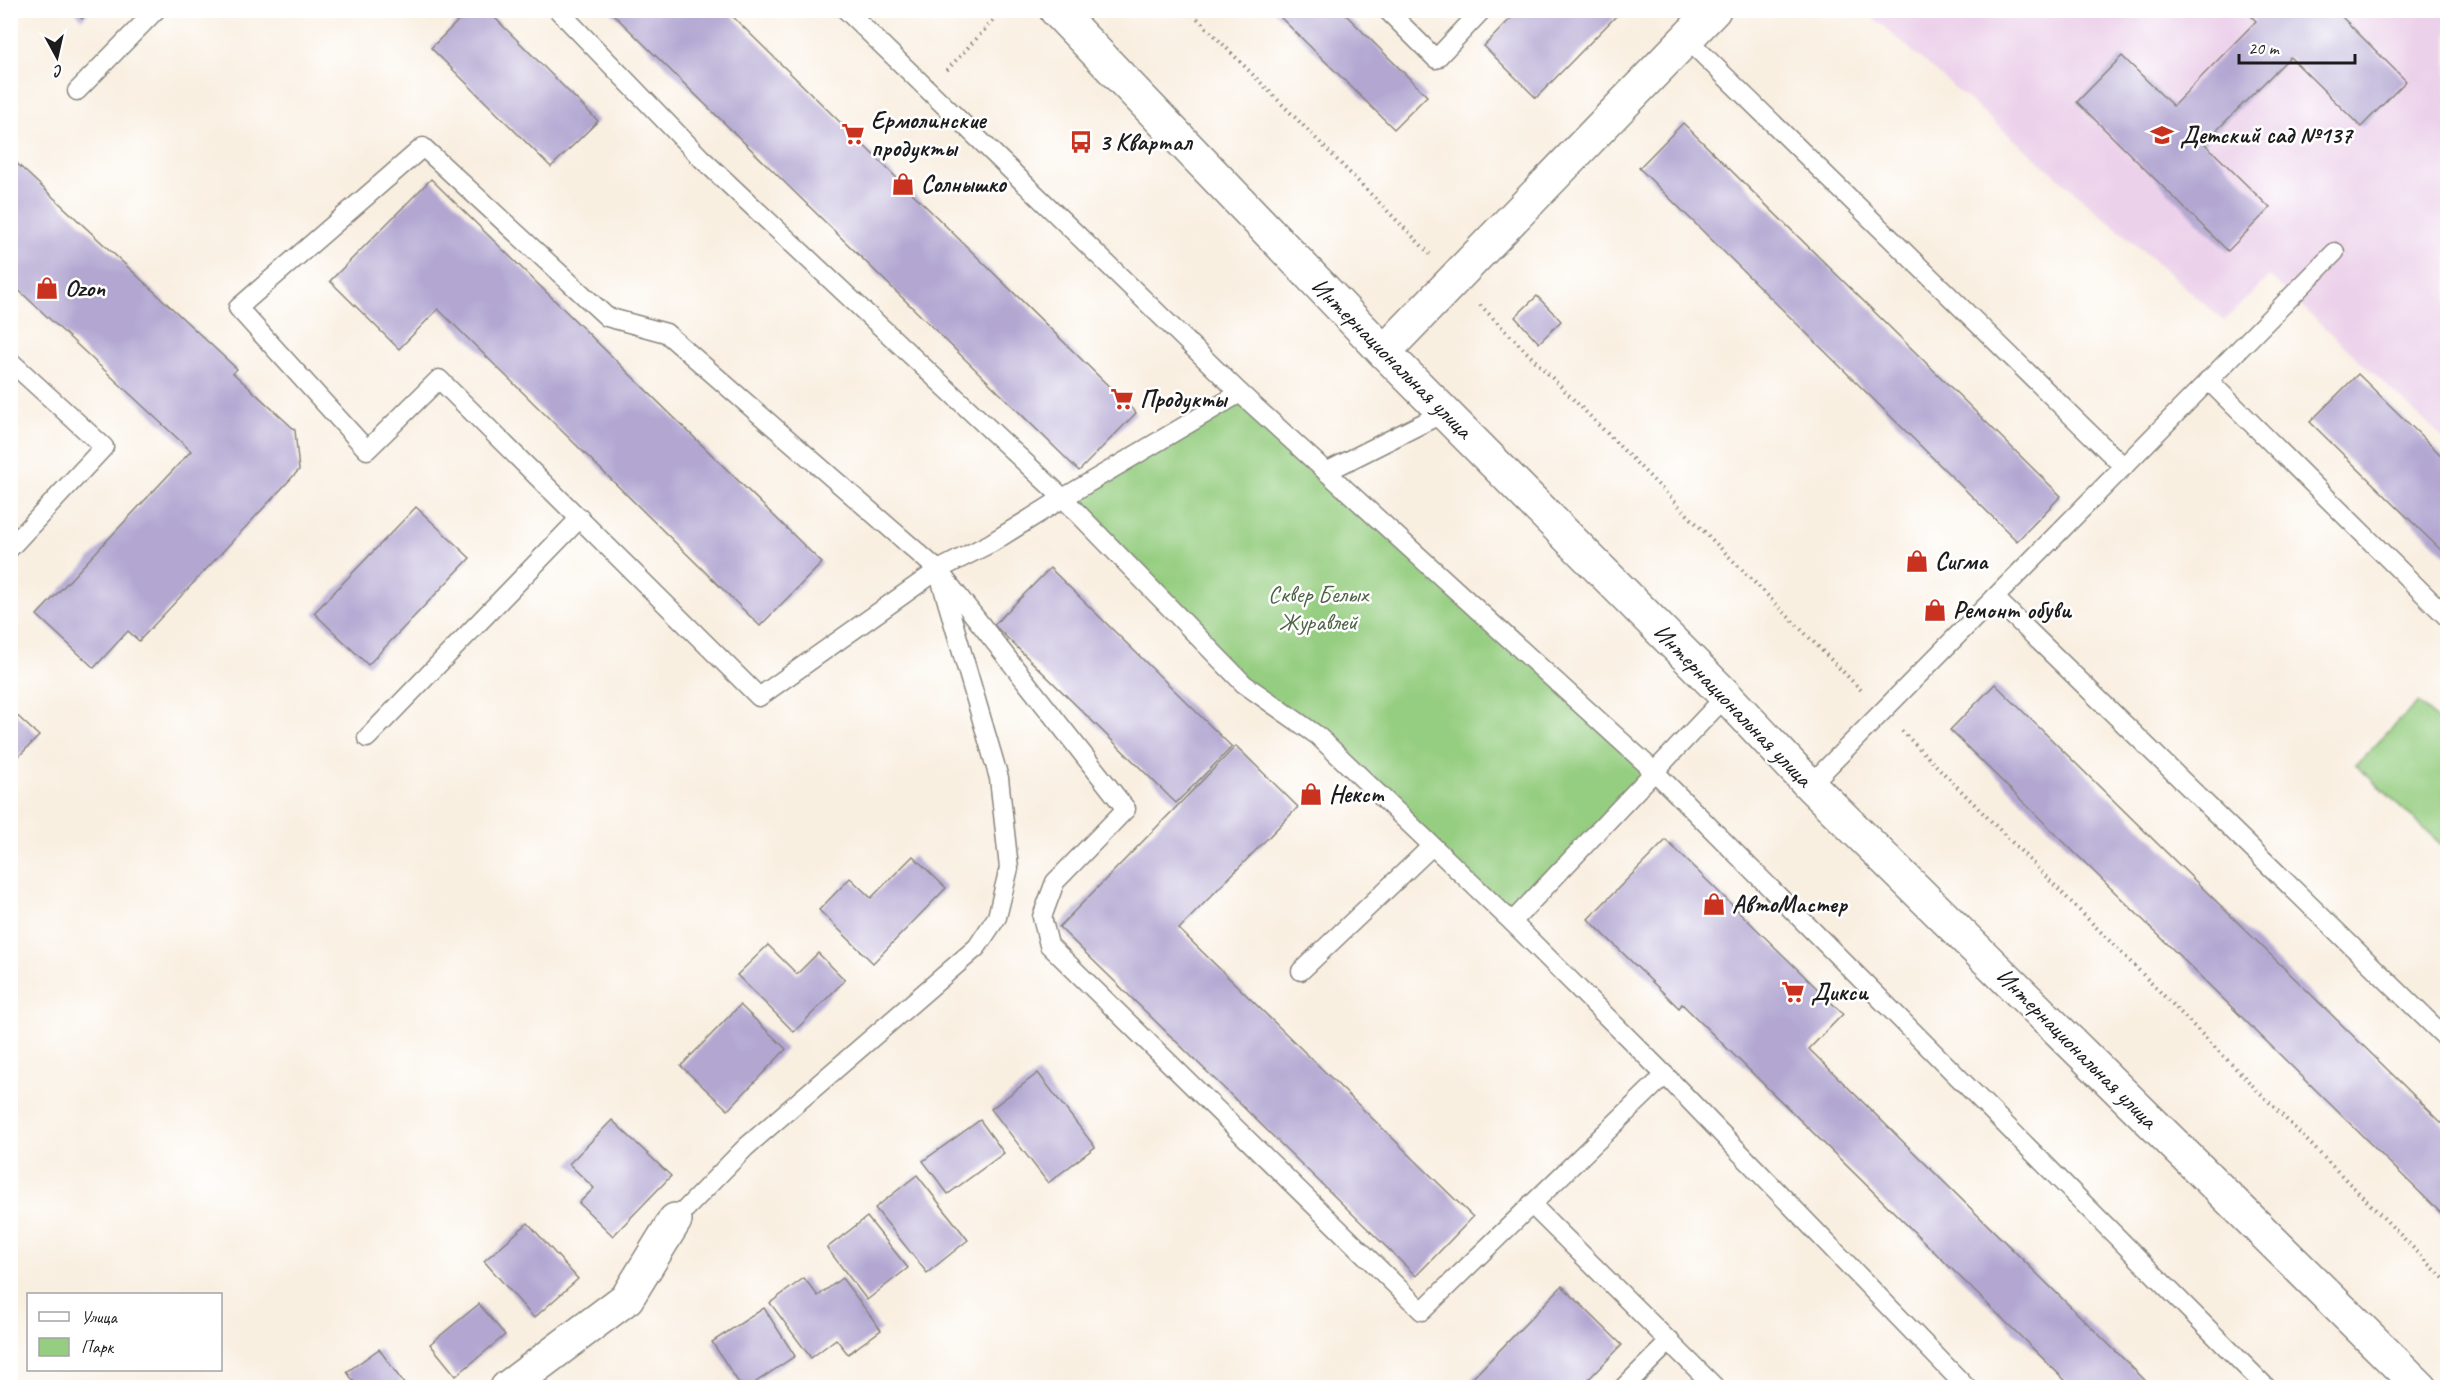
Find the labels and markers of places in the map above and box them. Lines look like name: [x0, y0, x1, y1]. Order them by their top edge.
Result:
place label: Ермолинские продукты: [871, 105, 987, 163]
place label: Детский сад №137: [2180, 120, 2354, 150]
supermarket icon: Ермолинские продукты: [840, 121, 866, 147]
school or university icon: Детский сад №137: [2149, 122, 2175, 148]
place label: 3 Квартал: [1099, 127, 1193, 157]
bus stop icon: 3 Квартал: [1068, 129, 1094, 155]
place label: Солнышко: [921, 169, 1008, 199]
shop icon: Солнышко: [890, 171, 916, 197]
place label: Ozon: [65, 273, 106, 303]
shop icon: Ozon: [34, 275, 60, 301]
place label: Продукты: [1140, 384, 1228, 414]
supermarket icon: Продукты: [1109, 386, 1135, 412]
place label: Сигма: [1935, 546, 1989, 576]
shop icon: Сигма: [1904, 548, 1930, 574]
place label: Ремонт обуви: [1953, 595, 2073, 625]
shop icon: Ремонт обуви: [1922, 597, 1948, 623]
place label: Некст: [1329, 779, 1385, 809]
shop icon: Некст: [1298, 781, 1324, 807]
place label: АвтоМастер: [1732, 889, 1849, 919]
shop icon: АвтоМастер: [1701, 891, 1727, 917]
place label: Дикси: [1811, 977, 1869, 1007]
supermarket icon: Дикси: [1780, 979, 1806, 1005]

